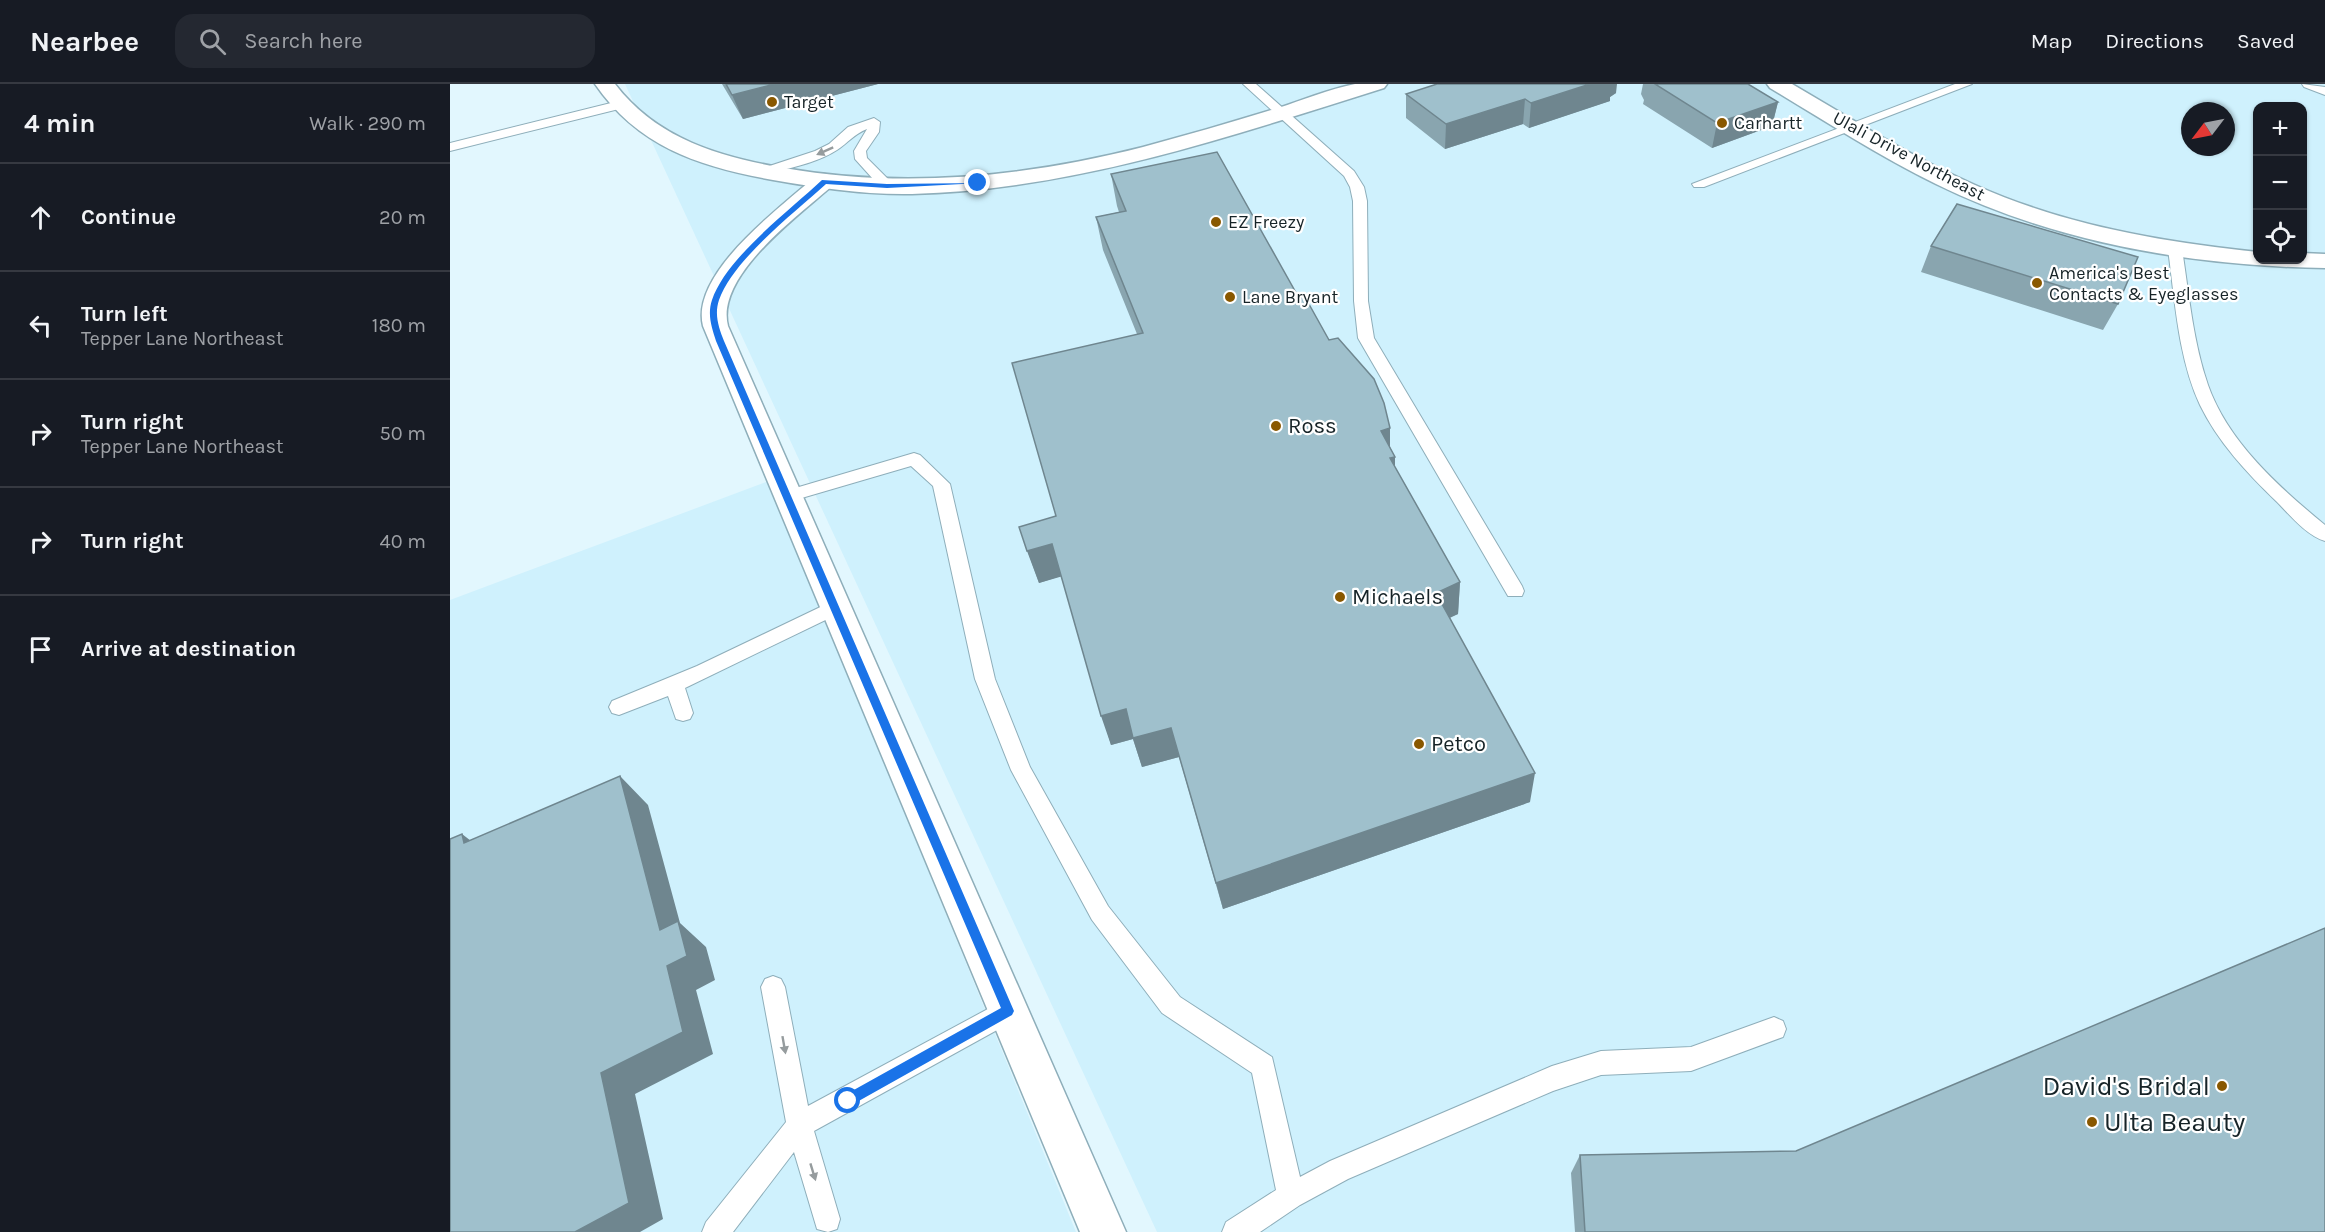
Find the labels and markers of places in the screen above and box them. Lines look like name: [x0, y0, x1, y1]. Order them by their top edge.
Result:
place label: Target: [784, 91, 834, 113]
marker: Target: [765, 95, 779, 109]
place label: Carhartt: [1734, 112, 1802, 134]
marker: Carhartt: [1715, 116, 1729, 130]
place label: EZ Freezy: [1228, 211, 1305, 233]
marker: EZ Freezy: [1209, 215, 1223, 229]
place label: America's Best Contacts & Eyeglasses: [2049, 262, 2238, 305]
marker: America's Best Contacts & Eyeglasses: [2030, 276, 2044, 290]
place label: Lane Bryant: [1242, 286, 1339, 308]
marker: Lane Bryant: [1223, 290, 1237, 304]
place label: Ross: [1288, 413, 1337, 439]
marker: Ross: [1269, 419, 1283, 433]
place label: Michaels: [1352, 584, 1443, 610]
marker: Michaels: [1333, 590, 1347, 604]
place label: Petco: [1431, 731, 1486, 757]
marker: Petco: [1412, 737, 1426, 751]
place label: David's Bridal: [2042, 1070, 2210, 1102]
marker: David's Bridal: [2215, 1079, 2229, 1093]
place label: Ulta Beauty: [2104, 1106, 2246, 1138]
marker: Ulta Beauty: [2085, 1115, 2099, 1129]

